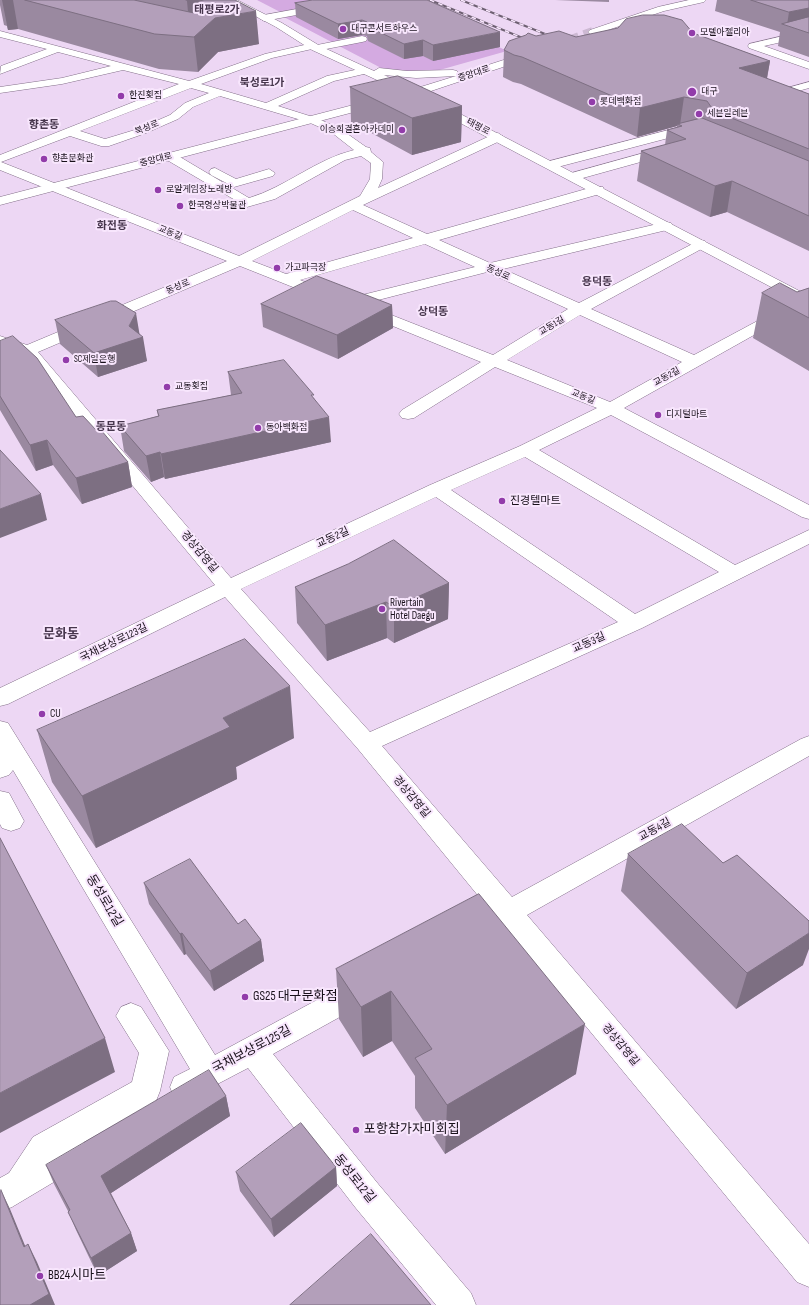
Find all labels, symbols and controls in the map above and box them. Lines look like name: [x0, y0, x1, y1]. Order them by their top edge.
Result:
district label: 태평로2가: [194, 3, 240, 17]
marker: 대구콘서트하우스: [338, 24, 348, 34]
place label: 대구콘서트하우스: [351, 24, 417, 34]
marker: 모텔아젤리아: [687, 28, 697, 38]
place label: 모텔아젤리아: [700, 28, 750, 38]
street label: 중앙대로: [457, 64, 491, 84]
district label: 북성로1가: [240, 76, 284, 90]
marker: 대구: [686, 86, 698, 98]
place label: 대구: [701, 87, 718, 97]
marker: 한진횟집: [116, 91, 126, 101]
place label: 한진횟집: [129, 91, 162, 101]
marker: 롯데백화점: [587, 97, 597, 107]
place label: 롯데백화점: [600, 97, 641, 107]
marker: 세븐일레븐: [694, 109, 704, 119]
place label: 세븐일레븐: [707, 109, 748, 119]
street label: 태평로: [464, 117, 492, 137]
district label: 향촌동: [29, 118, 59, 132]
street label: 북성로: [133, 118, 161, 138]
place label: 이승희결혼아카데미: [319, 125, 394, 135]
marker: 이승희결혼아카데미: [397, 125, 407, 135]
street label: 중앙대로: [139, 151, 173, 169]
marker: 향촌문화관: [39, 154, 49, 164]
place label: 향촌문화관: [52, 154, 93, 164]
marker: 로얄게임장노래방: [153, 185, 163, 195]
place label: 로얄게임장노래방: [166, 185, 232, 195]
marker: 한국영상박물관: [175, 201, 185, 211]
place label: 한국영상박물관: [188, 201, 246, 211]
district label: 화전동: [97, 219, 127, 233]
street label: 교동길: [156, 223, 184, 243]
marker: 가고파극장: [272, 263, 282, 273]
place label: 가고파극장: [285, 263, 326, 273]
street label: 동성로: [484, 263, 512, 283]
district label: 용덕동: [582, 275, 612, 289]
street label: 동성로: [164, 277, 192, 297]
district label: 상덕동: [418, 305, 448, 319]
street label: 교동1길: [537, 314, 567, 338]
marker: SC제일은행: [61, 355, 71, 365]
place label: SC제일은행: [74, 355, 115, 365]
street label: 교동2길: [652, 365, 682, 389]
marker: 교동횟집: [162, 382, 172, 392]
place label: 교동횟집: [175, 382, 208, 392]
street label: 교동길: [569, 387, 597, 407]
marker: 디지털마트: [653, 410, 663, 420]
place label: 디지털마트: [666, 410, 707, 420]
district label: 동문동: [96, 420, 126, 434]
marker: 동아백화점: [253, 423, 263, 433]
place label: 동아백화점: [266, 423, 307, 433]
place label: 진경텔마트: [510, 494, 561, 508]
marker: 진경텔마트: [497, 496, 507, 506]
street label: 교동2길: [314, 525, 352, 551]
street label: 경상감영길: [178, 528, 220, 576]
place label: Rivertain Hotel Daegu: [390, 596, 435, 622]
marker: Rivertain Hotel Daegu: [377, 604, 387, 614]
street label: 국채보상로123길: [78, 621, 150, 665]
district label: 문화동: [43, 627, 79, 643]
street label: 교동3길: [570, 630, 608, 656]
place label: CU: [50, 707, 61, 721]
marker: CU: [37, 709, 47, 719]
street label: 경상감영길: [390, 773, 432, 821]
street label: 교동4길: [637, 816, 673, 844]
street label: 동성로12길: [82, 872, 126, 930]
place label: GS25 대구문화점: [253, 989, 337, 1005]
marker: GS25 대구문화점: [240, 992, 250, 1002]
street label: 경상감영길: [599, 1021, 641, 1069]
street label: 국채보상로125길: [210, 1023, 294, 1077]
place label: 포항참가자미회집: [364, 1122, 460, 1138]
marker: 포항참가자미회집: [351, 1125, 361, 1135]
street label: 동성로12길: [330, 1152, 378, 1206]
place label: BB24시마트: [48, 1268, 106, 1284]
marker: BB24시마트: [35, 1271, 45, 1281]

